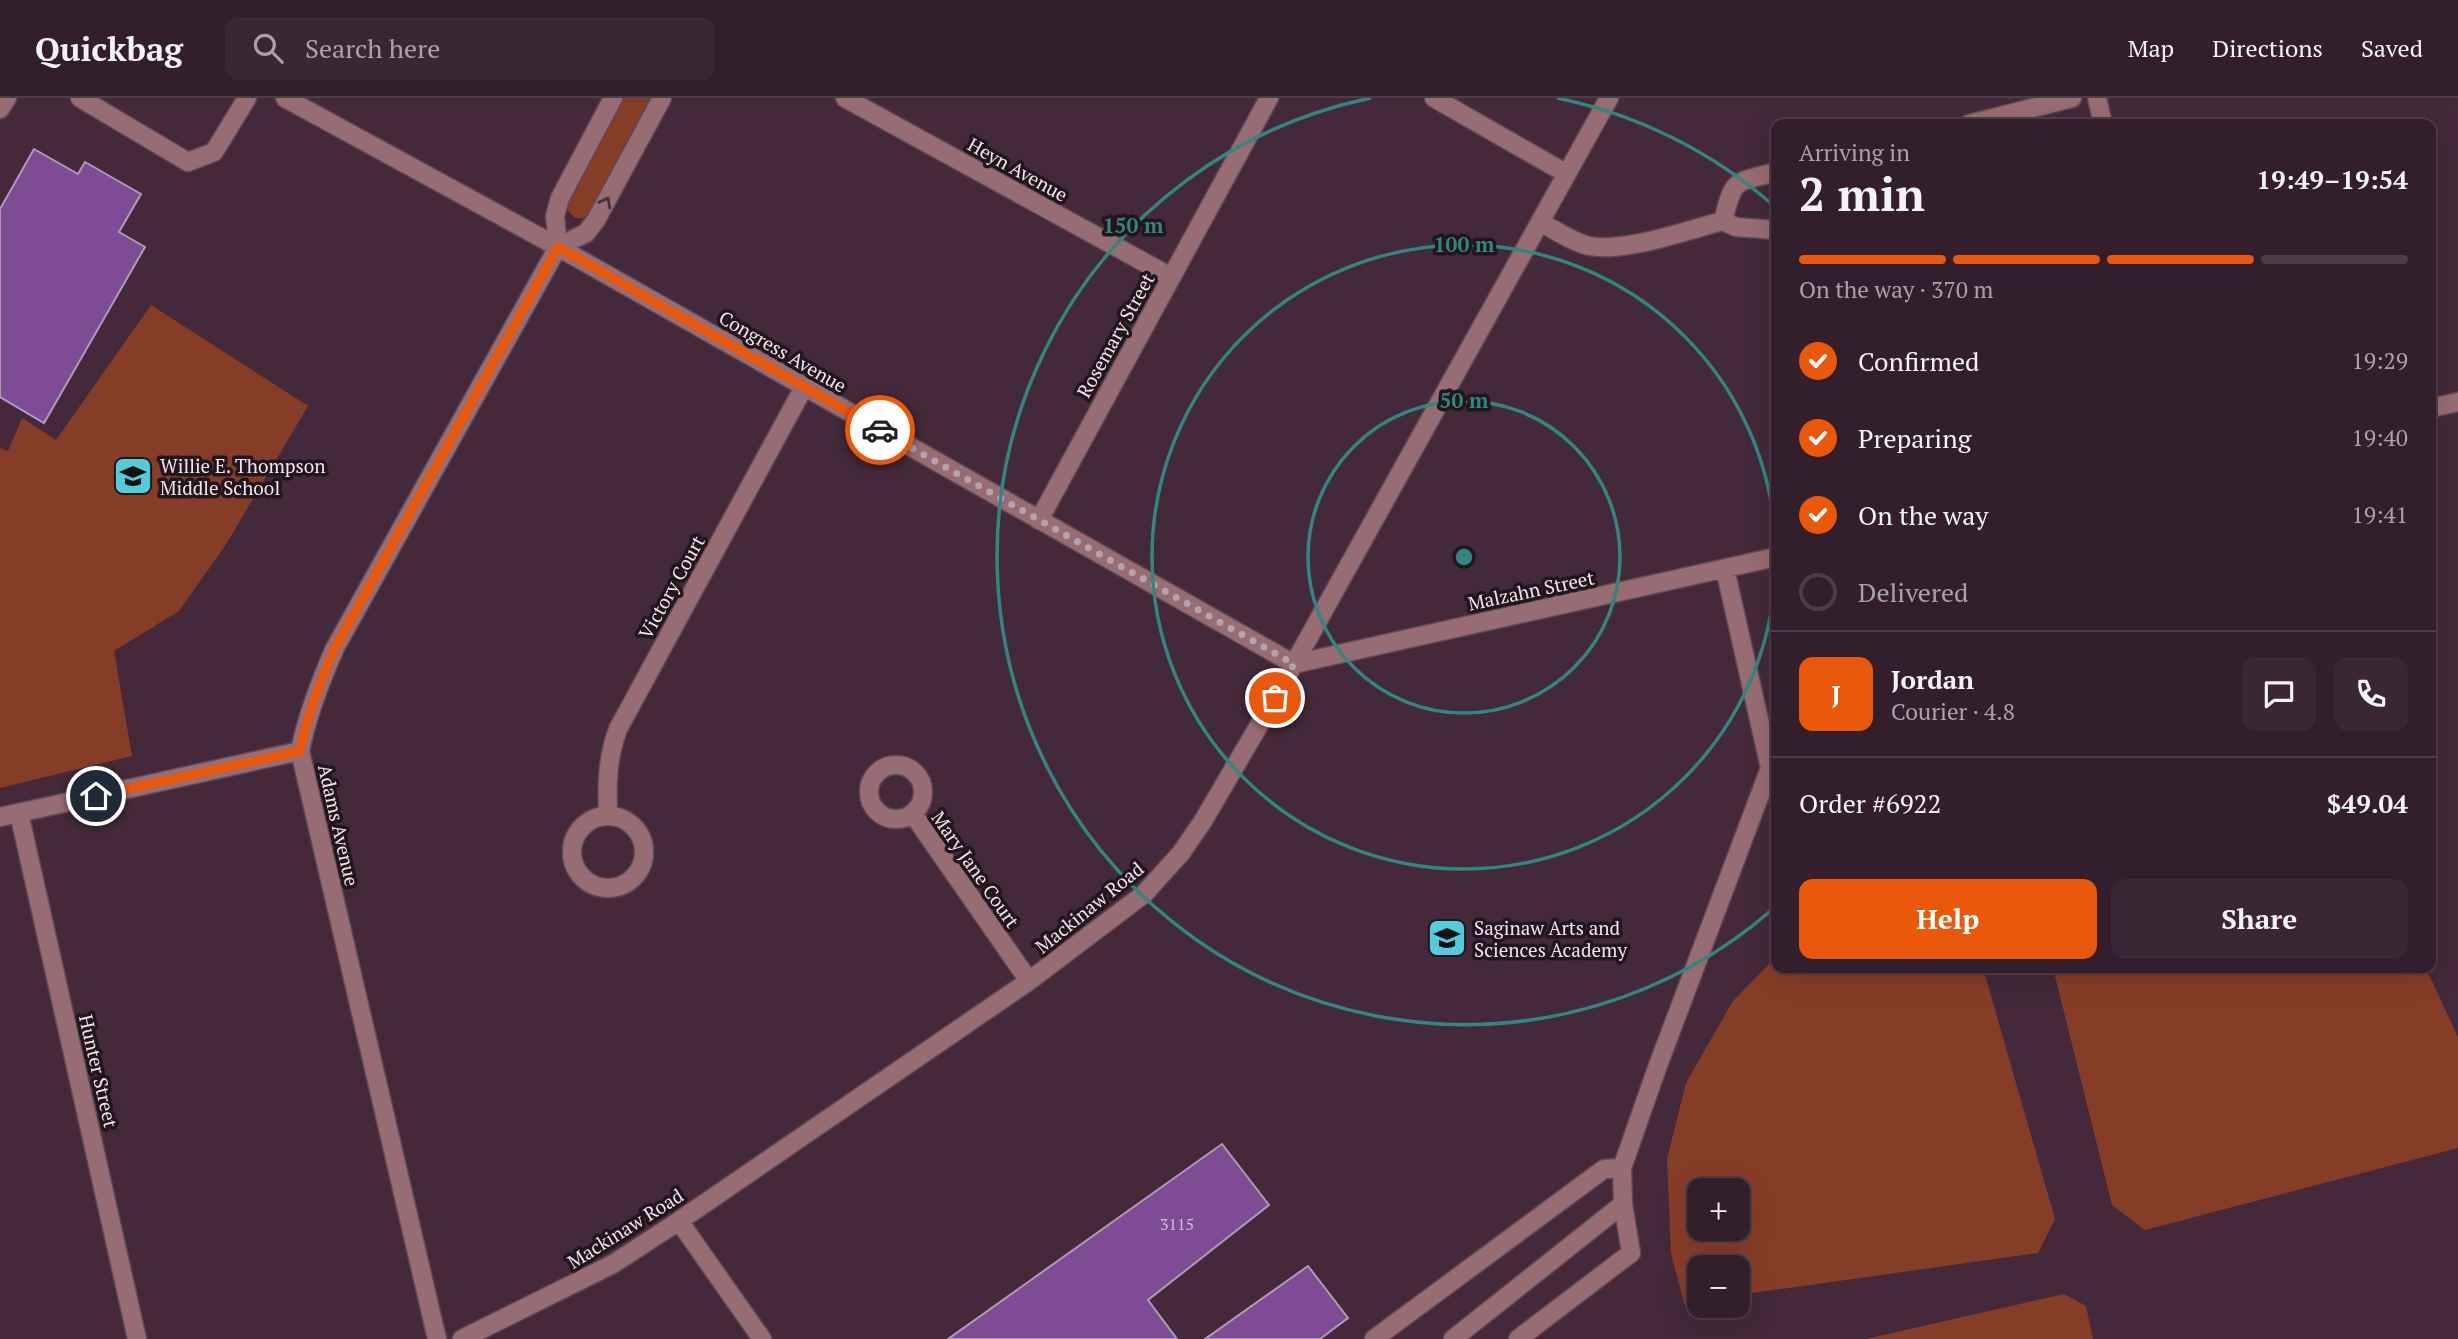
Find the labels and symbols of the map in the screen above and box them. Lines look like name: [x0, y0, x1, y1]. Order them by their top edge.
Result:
street label: Heyn Avenue: [964, 131, 1072, 207]
one-way arrow: [598, 197, 611, 210]
text: 150 m: [1103, 211, 1164, 239]
text: 100 m: [1434, 230, 1495, 258]
street label: Rosemary Street: [1070, 268, 1160, 402]
street label: Congress Avenue: [715, 304, 851, 398]
text: 50 m: [1440, 386, 1489, 414]
courier: [845, 395, 915, 465]
place label: Willie E. Thompson Middle School: [160, 453, 326, 500]
school or university icon: Willie E. Thompson Middle School: [112, 455, 154, 497]
street label: Victory Court: [632, 531, 710, 643]
centre of rings: [1452, 545, 1476, 569]
street label: Malzahn Street: [1466, 564, 1596, 616]
pin: [1245, 668, 1305, 728]
street label: Adams Avenue: [313, 762, 365, 888]
pin: [66, 766, 126, 826]
street label: Mary Jane Court: [926, 806, 1026, 932]
street label: Mackinaw Road: [1030, 855, 1149, 958]
place label: Saginaw Arts and Sciences Academy: [1474, 915, 1627, 962]
school or university icon: Saginaw Arts and Sciences Academy: [1426, 917, 1468, 959]
street label: Hunter Street: [74, 1012, 124, 1130]
street label: Mackinaw Road: [562, 1182, 688, 1274]
house number: 3115: [1160, 1213, 1194, 1235]

